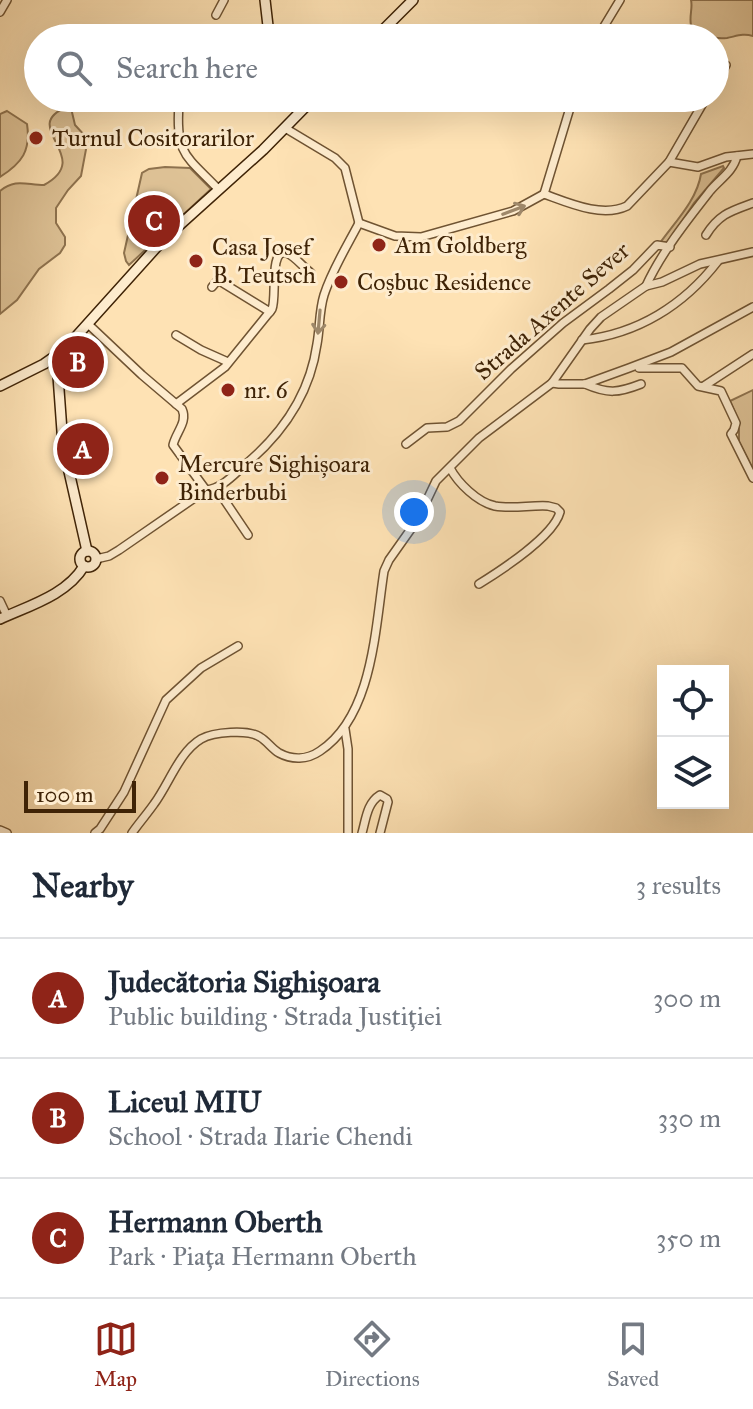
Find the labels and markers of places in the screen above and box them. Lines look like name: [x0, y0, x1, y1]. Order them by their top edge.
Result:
place label: Turnul Cositorarilor: [52, 123, 254, 153]
marker: Turnul Cositorarilor: [27, 129, 45, 147]
pin: C: [128, 191, 180, 251]
place label: Am Goldberg: [394, 230, 527, 260]
place label: Casa Josef B. Teutsch: [212, 232, 316, 290]
marker: Am Goldberg: [370, 236, 388, 254]
marker: Casa Josef B. Teutsch: [187, 252, 205, 270]
place label: Coșbuc Residence: [357, 267, 531, 297]
marker: Coșbuc Residence: [332, 273, 350, 291]
pin: B: [52, 332, 104, 392]
place label: nr. 6: [244, 375, 289, 405]
marker: nr. 6: [219, 381, 237, 399]
pin: A: [57, 419, 109, 479]
place label: Mercure Sighișoara Binderbubi: [178, 449, 371, 507]
marker: Mercure Sighișoara Binderbubi: [153, 469, 171, 487]

